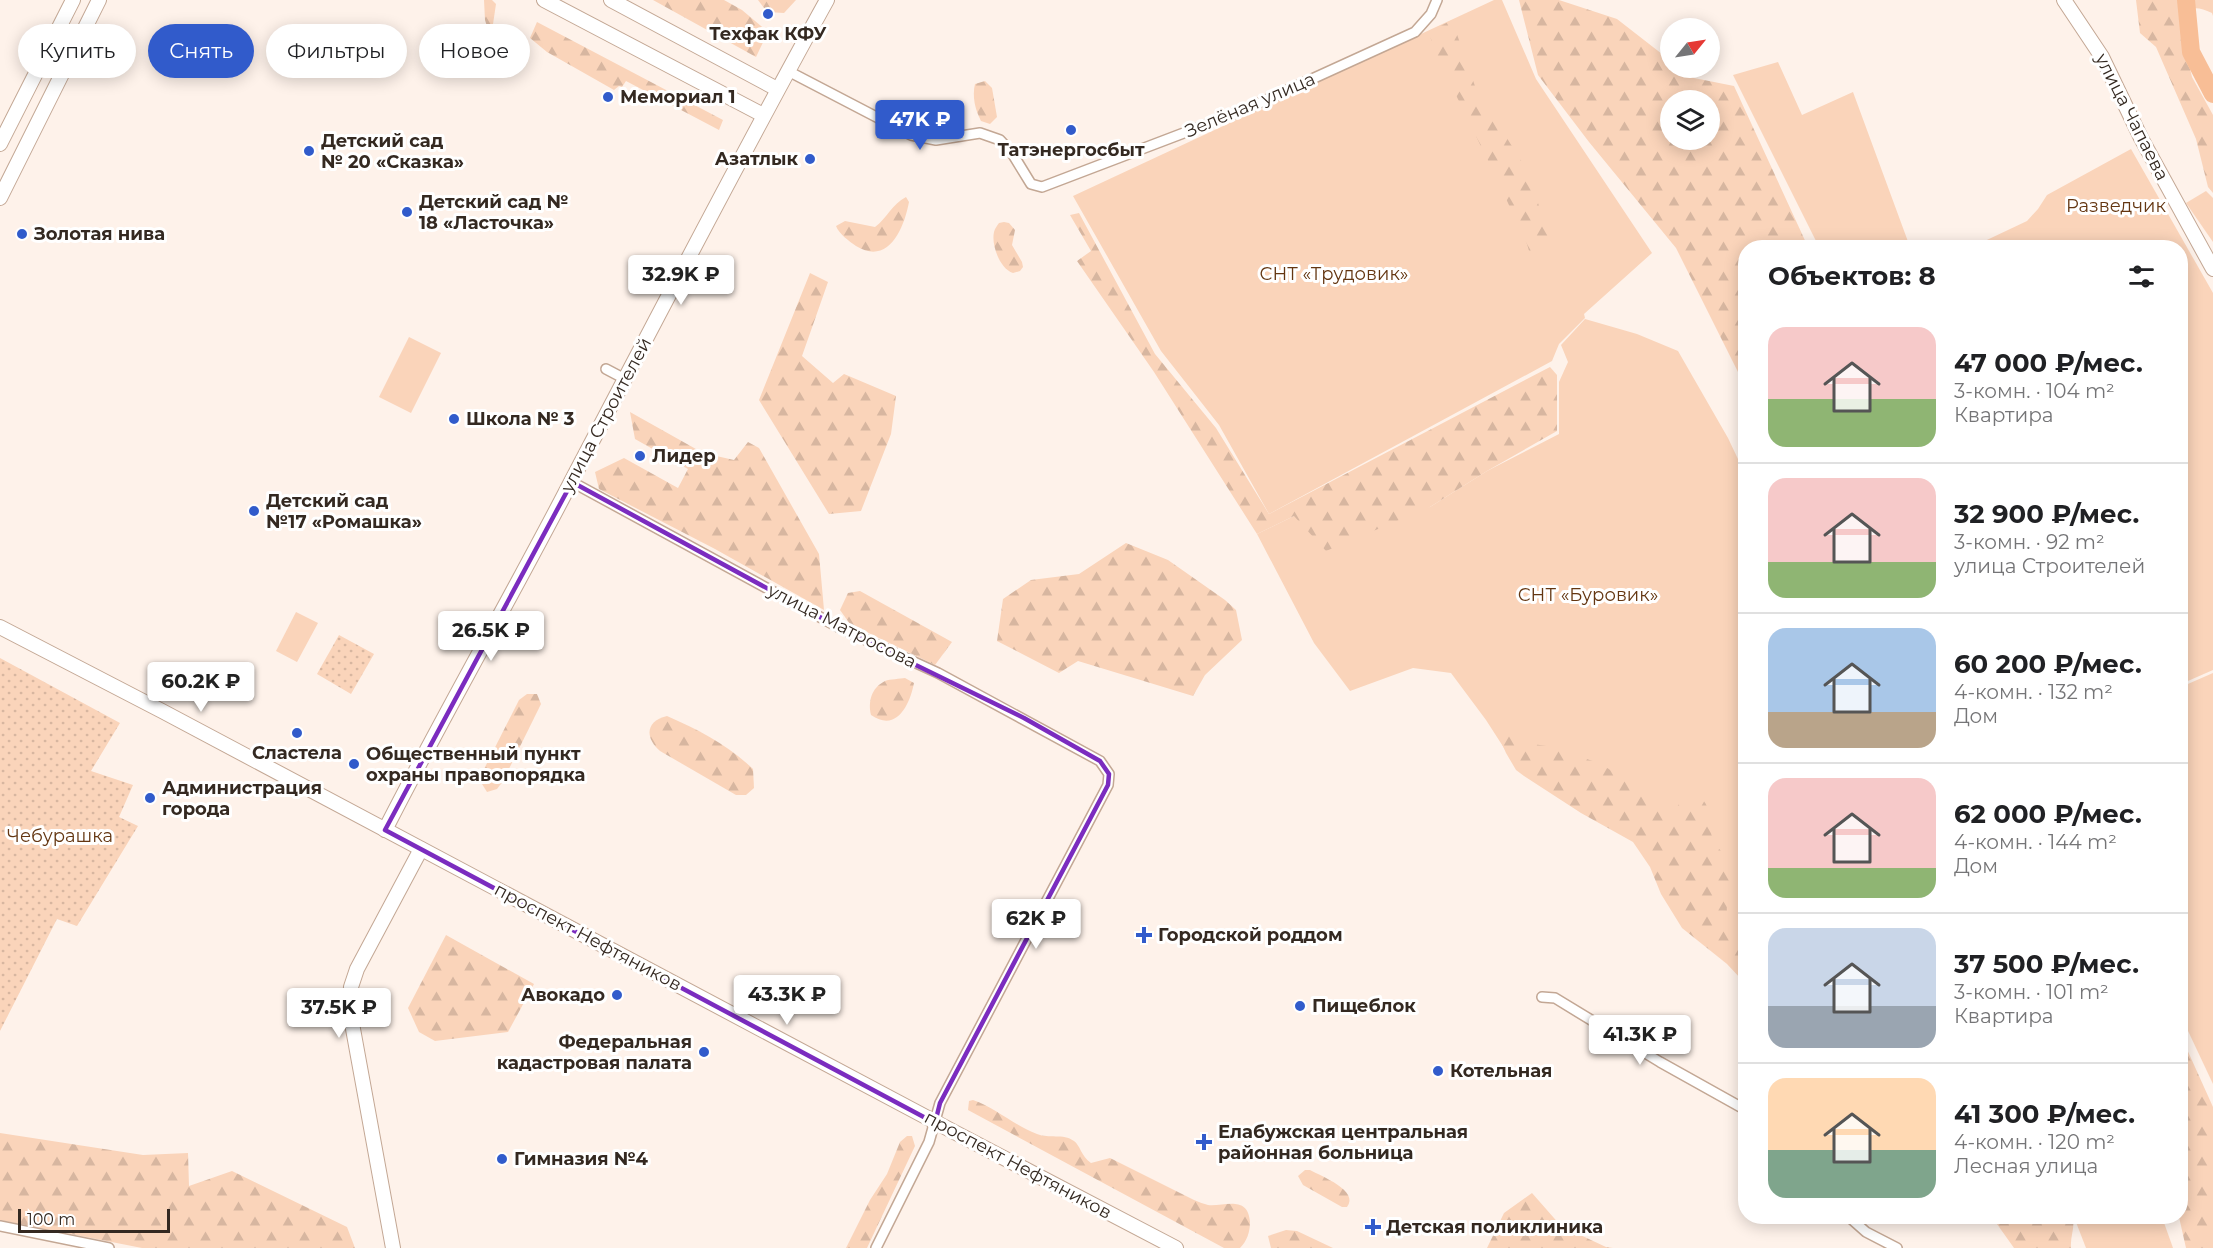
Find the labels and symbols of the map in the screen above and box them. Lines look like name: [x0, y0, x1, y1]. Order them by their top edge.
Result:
marker: Техфак КФУ: [761, 7, 775, 21]
north arrow: [1660, 18, 1720, 78]
place label: Техфак КФУ: [709, 23, 827, 45]
street label: улица Чапаева: [2090, 49, 2173, 184]
street label: Зелёная улица: [1182, 68, 1318, 142]
place label: Мемориал 1: [620, 86, 736, 108]
marker: Мемориал 1: [601, 90, 615, 104]
pin: 47K ₽: [878, 100, 962, 151]
marker: Татэнергосбыт: [1064, 123, 1078, 137]
place label: Детский сад № 20 «Сказка»: [321, 130, 464, 173]
place label: Татэнергосбыт: [997, 139, 1145, 161]
marker: Детский сад № 20 «Сказка»: [302, 144, 316, 158]
place label: Азатлык: [715, 148, 798, 170]
marker: Азатлык: [803, 152, 817, 166]
place label: Детский сад № 18 «Ласточка»: [419, 191, 568, 234]
park label: Разведчик: [2066, 195, 2166, 217]
marker: Детский сад № 18 «Ласточка»: [400, 205, 414, 219]
place label: Золотая нива: [33, 223, 165, 245]
marker: Золотая нива: [15, 227, 29, 241]
pin: 32.9K ₽: [626, 255, 736, 306]
park label: СНТ «Трудовик»: [1260, 263, 1408, 285]
street label: улица Строителей: [555, 334, 656, 497]
place label: Школа № 3: [466, 408, 575, 430]
marker: Школа № 3: [447, 412, 461, 426]
place label: Лидер: [652, 445, 716, 467]
marker: Лидер: [633, 449, 647, 463]
place label: Детский сад №17 «Ромашка»: [266, 490, 422, 533]
marker: Детский сад №17 «Ромашка»: [247, 504, 261, 518]
street label: улица Матросова: [763, 579, 920, 673]
park label: СНТ «Буровик»: [1518, 584, 1658, 606]
pin: 26.5K ₽: [436, 611, 546, 662]
pin: 60.2K ₽: [146, 662, 256, 713]
marker: Сластела: [290, 726, 304, 740]
place label: Сластела: [252, 742, 342, 764]
place label: Общественный пункт охраны правопорядка: [366, 743, 585, 786]
marker: Общественный пункт охраны правопорядка: [347, 757, 361, 771]
place label: Администрация города: [162, 777, 322, 820]
marker: Администрация города: [143, 791, 157, 805]
park label: Чебурашка: [7, 825, 113, 847]
street label: проспект Нефтяников: [491, 878, 685, 996]
pin: 62K ₽: [994, 899, 1078, 950]
place label: Городской роддом: [1158, 924, 1343, 946]
marker: Городской роддом: [1135, 926, 1153, 944]
pin: 43.3K ₽: [732, 975, 842, 1026]
place label: Авокадо: [521, 984, 605, 1006]
pin: 37.5K ₽: [284, 988, 394, 1039]
marker: Авокадо: [610, 988, 624, 1002]
place label: Пищеблок: [1312, 995, 1416, 1017]
marker: Пищеблок: [1293, 999, 1307, 1013]
pin: 41.3K ₽: [1585, 1015, 1695, 1066]
place label: Федеральная кадастровая палата: [497, 1031, 692, 1074]
marker: Федеральная кадастровая палата: [697, 1045, 711, 1059]
place label: Котельная: [1450, 1060, 1552, 1082]
marker: Котельная: [1431, 1064, 1445, 1078]
street label: проспект Нефтяников: [921, 1106, 1115, 1224]
place label: Елабужская центральная районная больница: [1218, 1121, 1468, 1164]
marker: Елабужская центральная районная больница: [1195, 1133, 1213, 1151]
place label: Гимназия №4: [514, 1148, 648, 1170]
marker: Гимназия №4: [495, 1152, 509, 1166]
scale bar: [18, 1206, 170, 1234]
place label: Детская поликлиника: [1386, 1216, 1603, 1238]
marker: Детская поликлиника: [1364, 1218, 1382, 1236]

